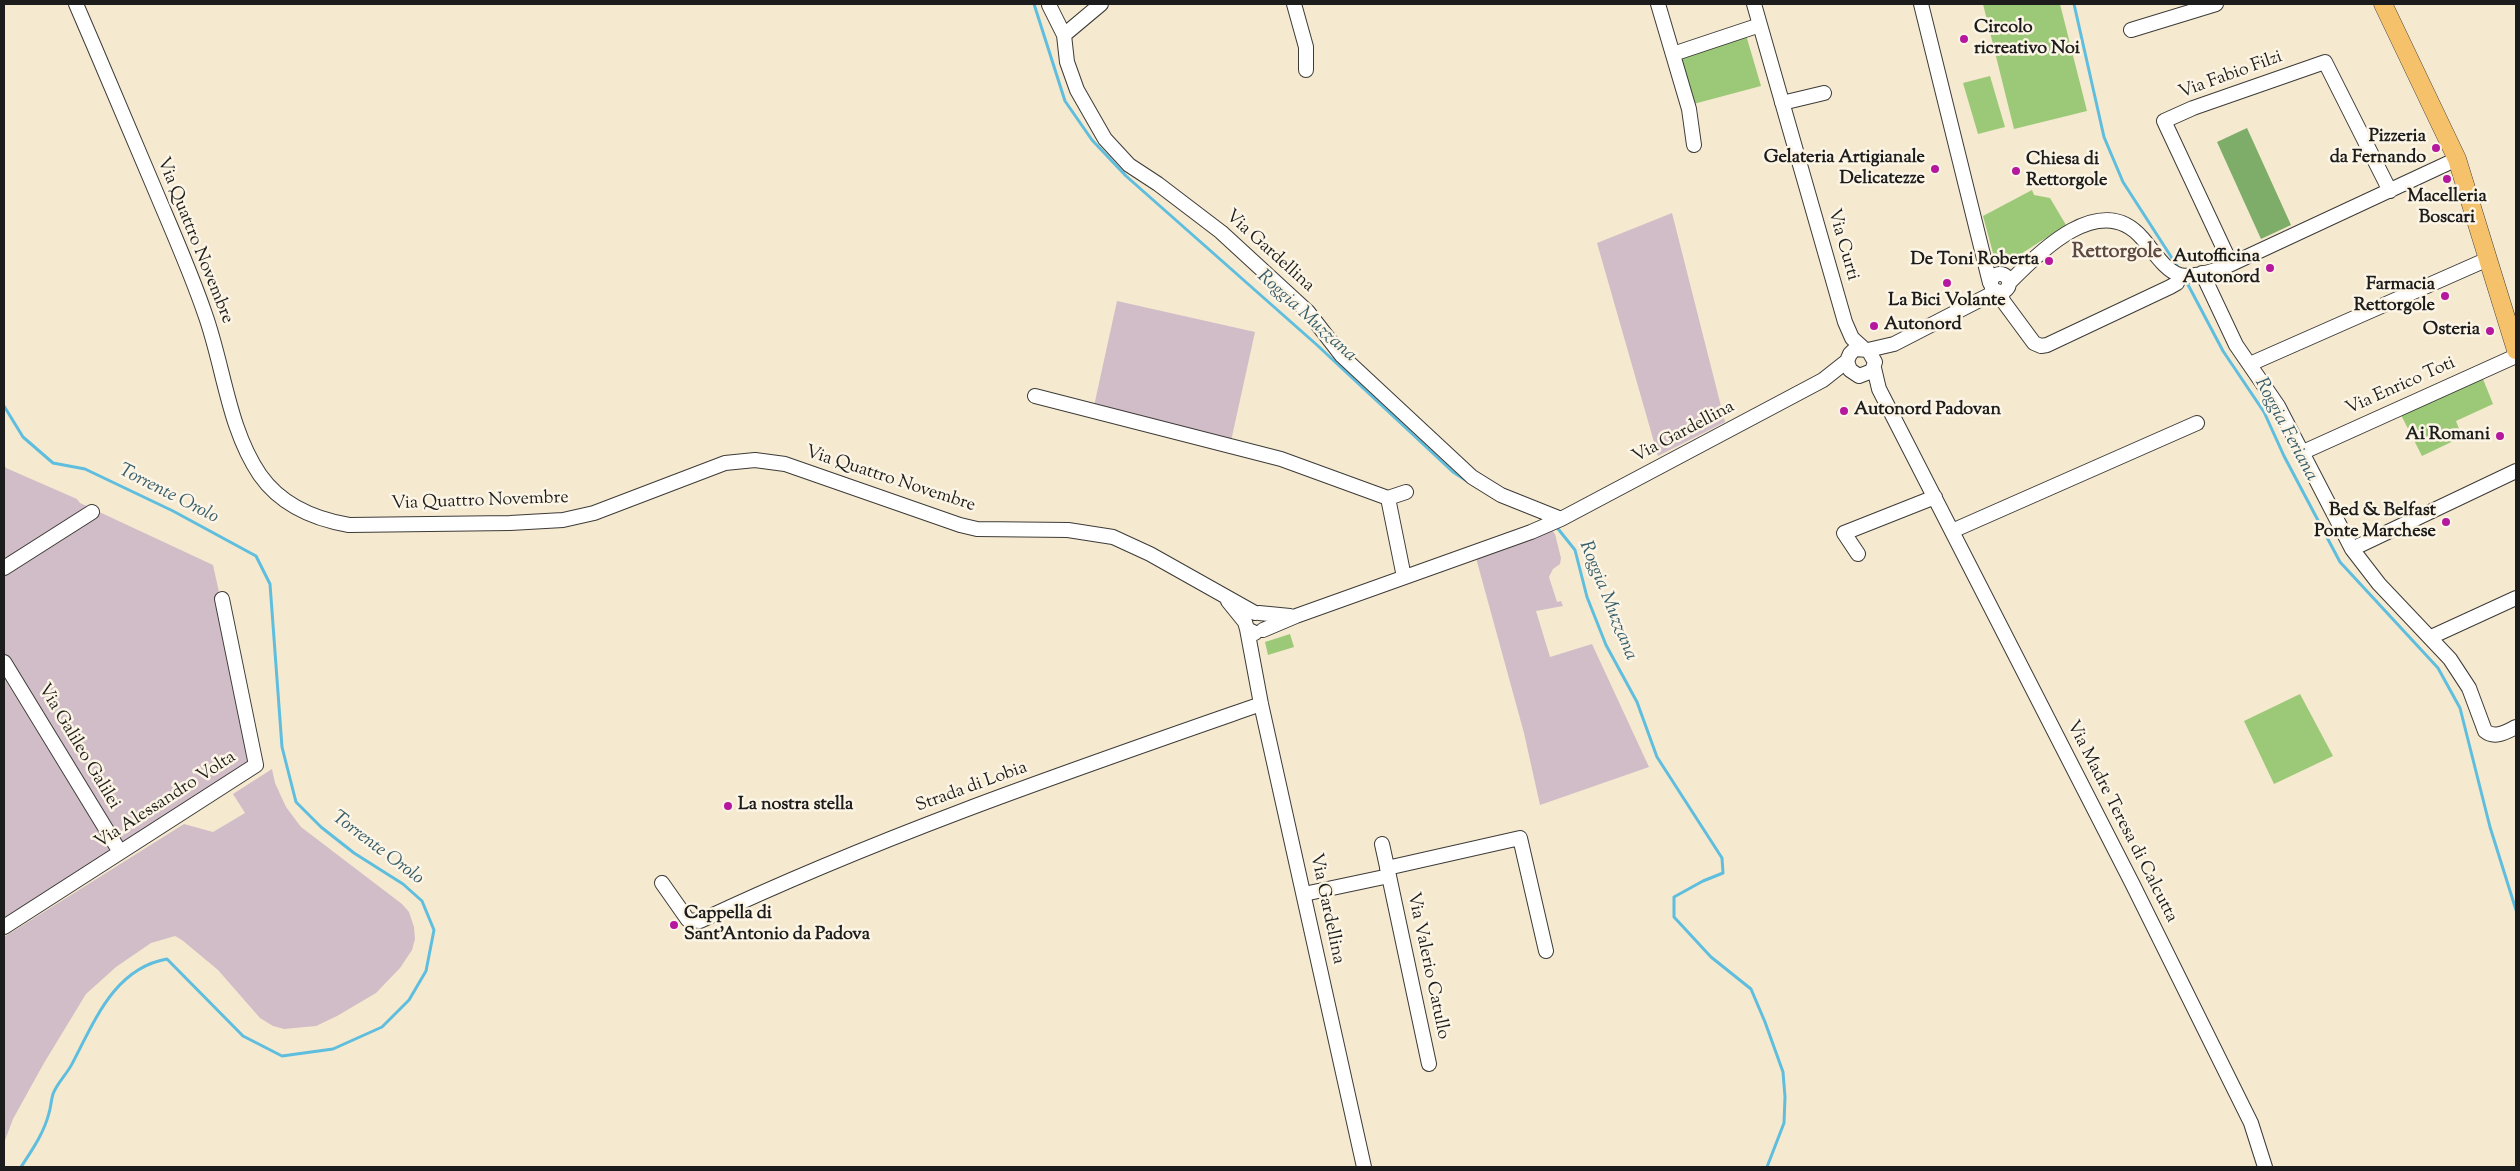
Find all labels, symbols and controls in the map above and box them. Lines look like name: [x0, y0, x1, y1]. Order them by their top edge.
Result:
place label: Circolo ricreativo Noi: [1974, 18, 2080, 60]
marker: Circolo ricreativo Noi: [1958, 33, 1970, 45]
street label: Via Fabio Filzi: [2176, 47, 2286, 105]
place label: Pizzeria da Fernando: [2330, 127, 2426, 170]
marker: Pizzeria da Fernando: [2430, 142, 2442, 154]
place label: Gelateria Artigianale Delicatezze: [1764, 148, 1925, 190]
place label: Chiesa di Rettorgole: [2026, 150, 2107, 192]
street label: Via Quattro Novembre: [151, 155, 237, 327]
marker: Gelateria Artigianale Delicatezze: [1929, 163, 1941, 175]
marker: Chiesa di Rettorgole: [2010, 165, 2022, 177]
marker: Macelleria Boscari: [2441, 173, 2453, 185]
place label: Macelleria Boscari: [2407, 187, 2487, 230]
street label: Via Gardellina: [1220, 206, 1318, 298]
street label: Via Curti: [1822, 207, 1862, 283]
district label: Rettorgole: [2072, 242, 2162, 266]
place label: Autofficina Autonord: [2173, 247, 2260, 290]
place label: De Toni Roberta: [1911, 250, 2039, 272]
marker: De Toni Roberta: [2043, 255, 2055, 267]
marker: Autofficina Autonord: [2264, 262, 2276, 274]
water label: Roggia Muzzana: [1251, 266, 1361, 368]
place label: Farmacia Rettorgole: [2354, 275, 2435, 318]
marker: La Bici Volante: [1941, 277, 1953, 289]
marker: Farmacia Rettorgole: [2439, 290, 2451, 302]
place label: La Bici Volante: [1888, 291, 2006, 313]
place label: Autonord: [1884, 315, 1962, 337]
marker: Autonord: [1868, 320, 1880, 332]
place label: Osteria: [2423, 320, 2480, 342]
marker: Osteria: [2484, 325, 2496, 337]
street label: Via Enrico Toti: [2343, 353, 2459, 421]
water label: Roggia Feriana: [2248, 374, 2322, 486]
street label: Via Gardellina: [1629, 397, 1739, 469]
place label: Autonord Padovan: [1854, 400, 2001, 422]
marker: Autonord Padovan: [1838, 405, 1850, 417]
place label: Ai Romani: [2405, 425, 2490, 447]
marker: Ai Romani: [2494, 430, 2506, 442]
street label: Via Quattro Novembre: [802, 442, 978, 518]
water label: Torrente Orolo: [114, 460, 222, 530]
street label: Via Quattro Novembre: [391, 488, 569, 516]
place label: Bed & Belfast Ponte Marchese: [2314, 501, 2436, 544]
marker: Bed & Belfast Ponte Marchese: [2440, 516, 2452, 528]
water label: Roggia Muzzana: [1573, 538, 1641, 664]
street label: Via Galileo Galilei: [32, 680, 124, 814]
street label: Via Madre Teresa di Calcutta: [2061, 717, 2181, 927]
street label: Via Alessandro Volta: [91, 747, 241, 855]
street label: Strada di Lobia: [913, 758, 1031, 818]
place label: La nostra stella: [738, 795, 853, 817]
marker: La nostra stella: [722, 800, 734, 812]
water label: Torrente Orolo: [327, 807, 427, 891]
street label: Via Gardellina: [1304, 852, 1348, 966]
street label: Via Valerio Catullo: [1401, 891, 1453, 1041]
place label: Cappella di Sant'Antonio da Padova: [684, 904, 870, 946]
marker: Cappella di Sant'Antonio da Padova: [668, 919, 680, 931]

